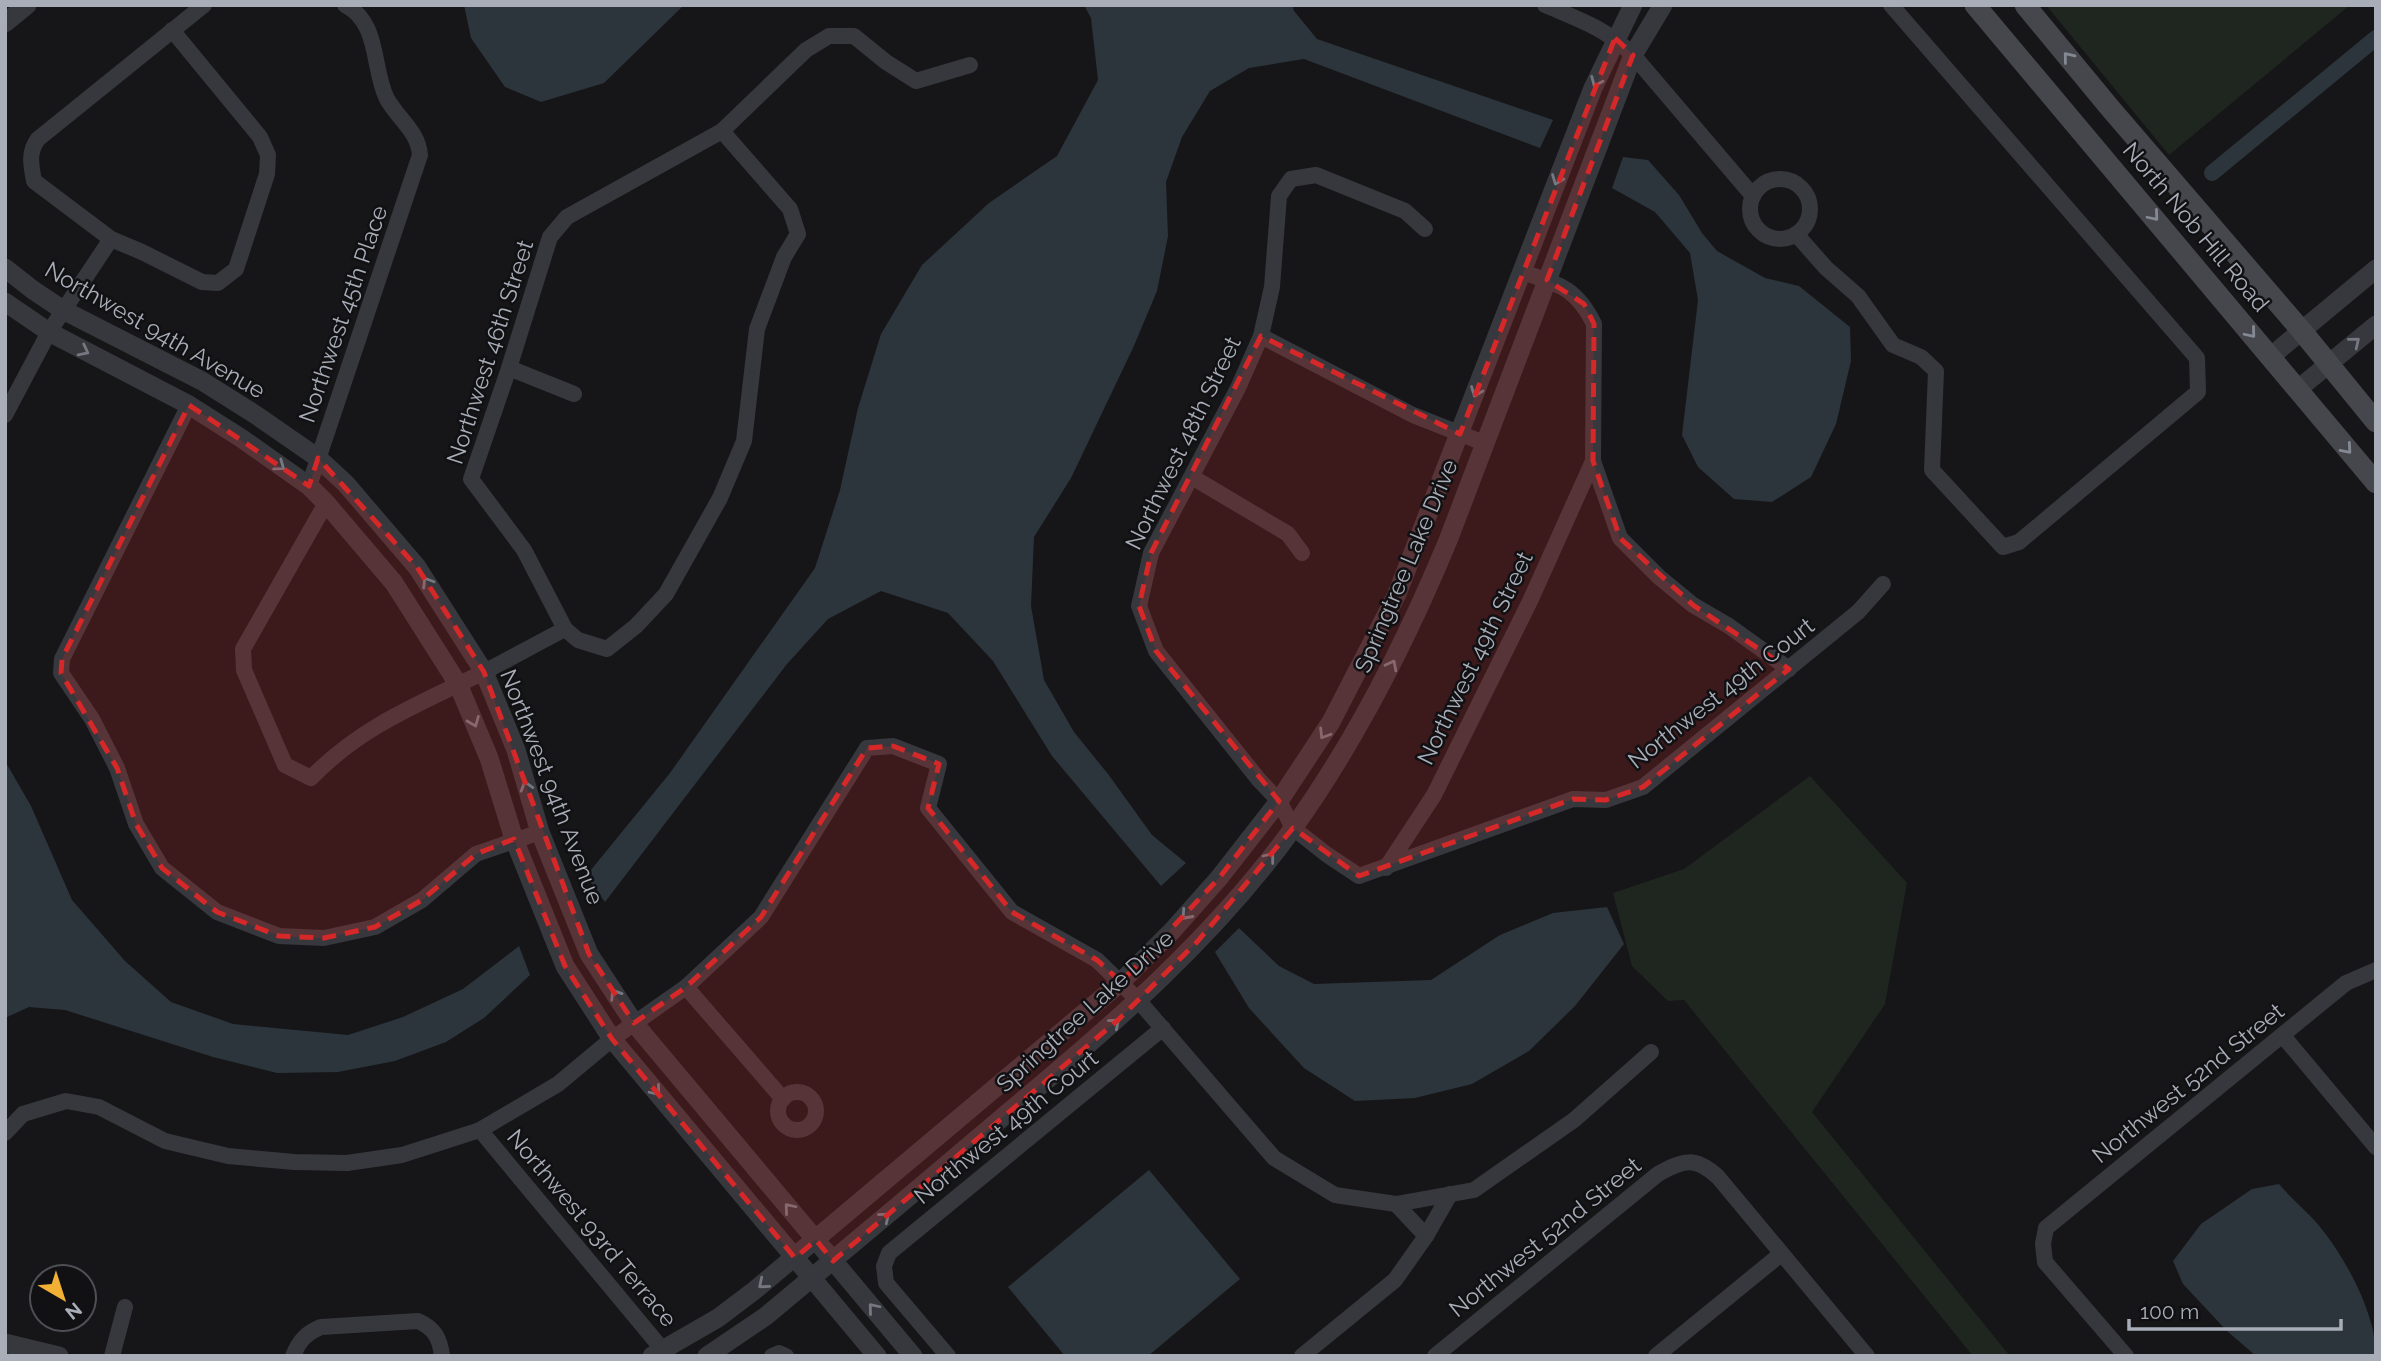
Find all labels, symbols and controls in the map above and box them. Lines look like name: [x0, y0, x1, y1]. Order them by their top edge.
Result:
one-way arrow: [2063, 52, 2076, 64]
one-way arrow: [1590, 75, 1604, 88]
street label: North Nob Hill Road: [2118, 137, 2275, 317]
one-way arrow: [1552, 174, 1566, 186]
street label: Northwest 45th Place: [293, 202, 392, 426]
one-way arrow: [2146, 208, 2158, 221]
street label: Northwest 46th Street: [441, 236, 539, 467]
street label: Northwest 94th Avenue: [40, 255, 270, 404]
one-way arrow: [2242, 325, 2255, 338]
street label: Northwest 48th Street: [1119, 332, 1246, 554]
one-way arrow: [2348, 337, 2360, 350]
one-way arrow: [77, 342, 89, 356]
one-way arrow: [1470, 386, 1484, 398]
one-way arrow: [2339, 441, 2351, 454]
street label: Springtree Lake Drive: [1348, 455, 1463, 676]
one-way arrow: [272, 458, 285, 470]
street label: Northwest 49th Street: [1411, 547, 1538, 769]
one-way arrow: [422, 577, 435, 590]
street label: Northwest 49th Court: [1622, 611, 1819, 774]
one-way arrow: [1384, 660, 1398, 673]
street label: Northwest 94th Avenue: [495, 665, 610, 908]
one-way arrow: [466, 716, 480, 728]
one-way arrow: [1319, 726, 1332, 739]
one-way arrow: [520, 780, 535, 792]
one-way arrow: [1262, 852, 1275, 865]
one-way arrow: [1182, 907, 1195, 920]
street label: Springtree Lake Drive: [991, 924, 1179, 1097]
one-way arrow: [611, 989, 624, 1002]
street label: Northwest 52nd Street: [2087, 997, 2289, 1168]
one-way arrow: [1106, 1018, 1119, 1031]
street label: Northwest 49th Court: [908, 1044, 1103, 1209]
one-way arrow: [647, 1083, 660, 1096]
street label: Northwest 93rd Terrace: [502, 1124, 683, 1332]
street label: Northwest 52nd Street: [1444, 1151, 1646, 1322]
one-way arrow: [785, 1204, 797, 1217]
one-way arrow: [876, 1213, 889, 1225]
north arrow: [28, 1263, 98, 1333]
one-way arrow: [759, 1276, 772, 1288]
scale bar: [2129, 1288, 2341, 1332]
text: N: [61, 1298, 86, 1324]
text: 100 m: [2140, 1299, 2199, 1324]
one-way arrow: [869, 1304, 881, 1317]

